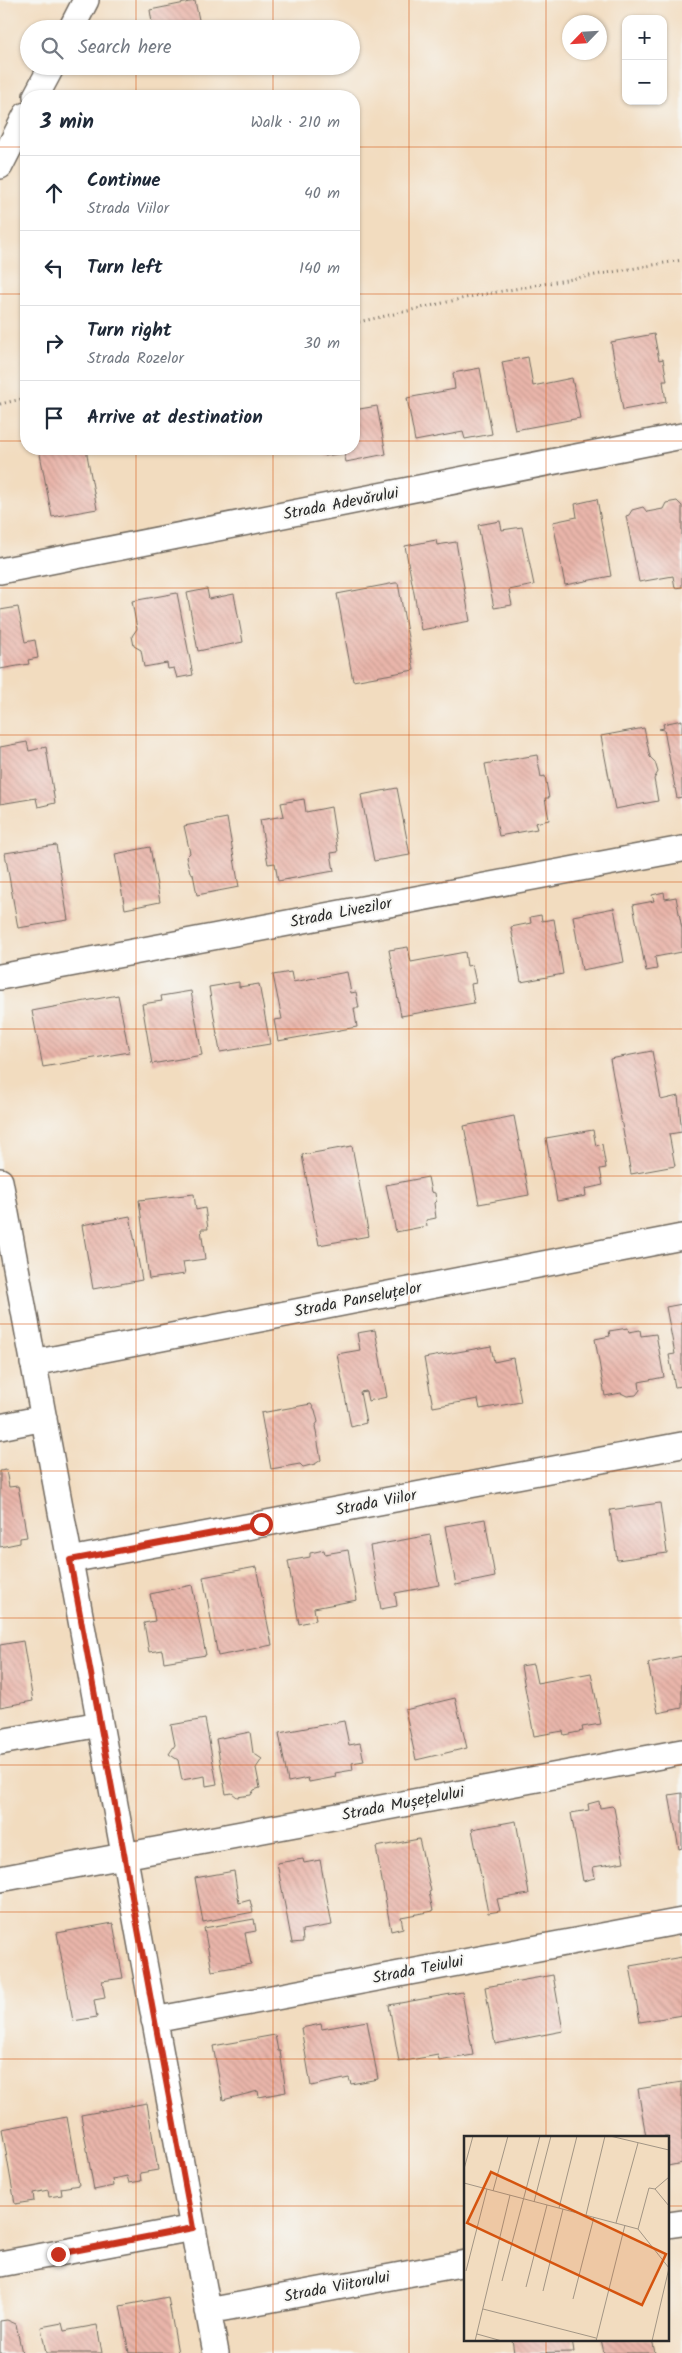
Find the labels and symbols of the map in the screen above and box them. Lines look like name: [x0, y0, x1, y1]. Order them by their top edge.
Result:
north arrow: [562, 15, 607, 60]
street label: Strada Adevărului: [281, 480, 402, 527]
street label: Strada Livezilor: [288, 891, 396, 935]
street label: Strada Panseluțelor: [292, 1275, 425, 1325]
street label: Strada Viilor: [333, 1483, 420, 1523]
route start: [250, 1513, 273, 1536]
street label: Strada Mușețelului: [340, 1780, 467, 1828]
street label: Strada Teiului: [370, 1949, 467, 1991]
inset map: [464, 2136, 670, 2340]
route end: [47, 2243, 70, 2266]
street label: Strada Viitorului: [282, 2264, 393, 2310]

